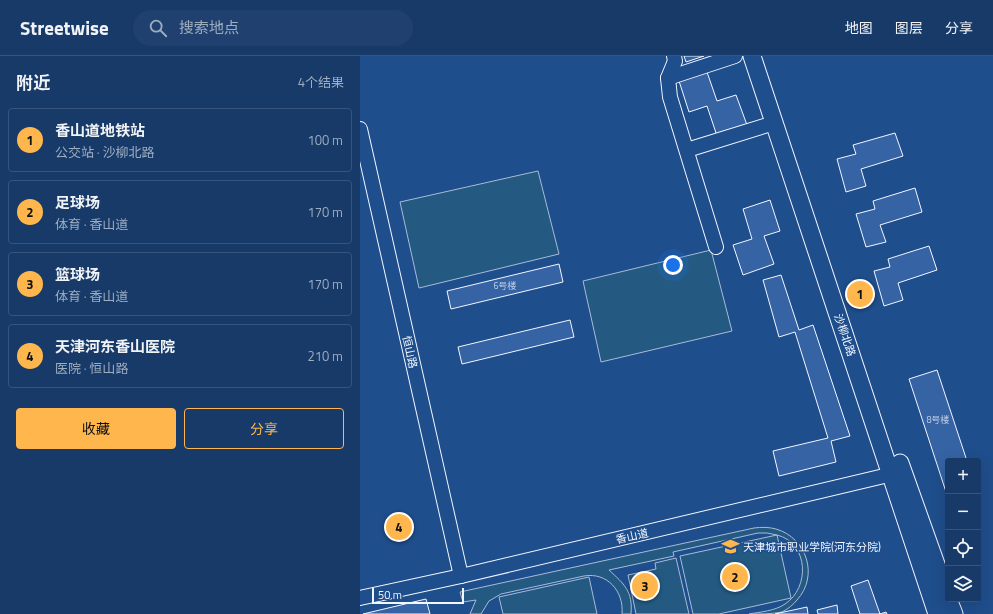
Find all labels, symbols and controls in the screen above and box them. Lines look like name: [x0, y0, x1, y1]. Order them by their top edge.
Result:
search box: [133, 10, 413, 46]
text: Streetwise: [20, 13, 109, 42]
text: 搜索地点: [179, 16, 239, 39]
icon: search: [147, 17, 169, 39]
text: 地图: [845, 17, 873, 38]
text: 图层: [895, 17, 923, 38]
text: 分享: [945, 17, 973, 38]
text: 附近: [16, 70, 50, 96]
text: 4个结果: [298, 72, 344, 92]
text: 香山道地铁站: [55, 119, 145, 142]
text: 1: [26, 130, 34, 150]
text: 100 m: [307, 130, 343, 150]
text: 公交站 · 沙柳北路: [55, 142, 155, 162]
text: 足球场: [55, 191, 100, 214]
text: 2: [26, 202, 34, 222]
text: 170 m: [307, 202, 343, 222]
text: 体育 · 香山道: [55, 214, 129, 234]
your location: [663, 255, 683, 275]
text: 篮球场: [55, 263, 100, 286]
text: 3: [26, 274, 34, 294]
text: 170 m: [307, 274, 343, 294]
house number: 6号楼: [493, 279, 517, 292]
pin: 1: [847, 279, 873, 309]
text: 体育 · 香山道: [55, 286, 129, 306]
street label: 沙柳北路: [830, 312, 860, 358]
street label: 恒山路: [398, 334, 422, 370]
text: 天津河东香山医院: [55, 335, 175, 358]
text: 4: [26, 346, 34, 366]
text: 210 m: [307, 346, 343, 366]
text: 医院 · 恒山路: [55, 358, 129, 378]
button: 收藏: [16, 408, 176, 449]
button: 分享: [184, 408, 344, 449]
house number: 8号楼: [926, 413, 950, 426]
map controls: [945, 458, 981, 602]
button: +: [945, 458, 981, 494]
button: −: [945, 494, 981, 530]
pin: 4: [386, 512, 412, 542]
street label: 香山道: [614, 524, 650, 548]
button: locate: [945, 530, 981, 566]
school or university icon: 天津城市职业学院(河东分院): [720, 537, 740, 557]
place label: 天津城市职业学院(河东分院): [743, 539, 881, 555]
pin: 2: [722, 562, 748, 592]
button: layers: [945, 566, 981, 602]
pin: 3: [632, 571, 658, 601]
scale bar: [372, 586, 464, 605]
text: 50 m: [378, 587, 402, 603]

